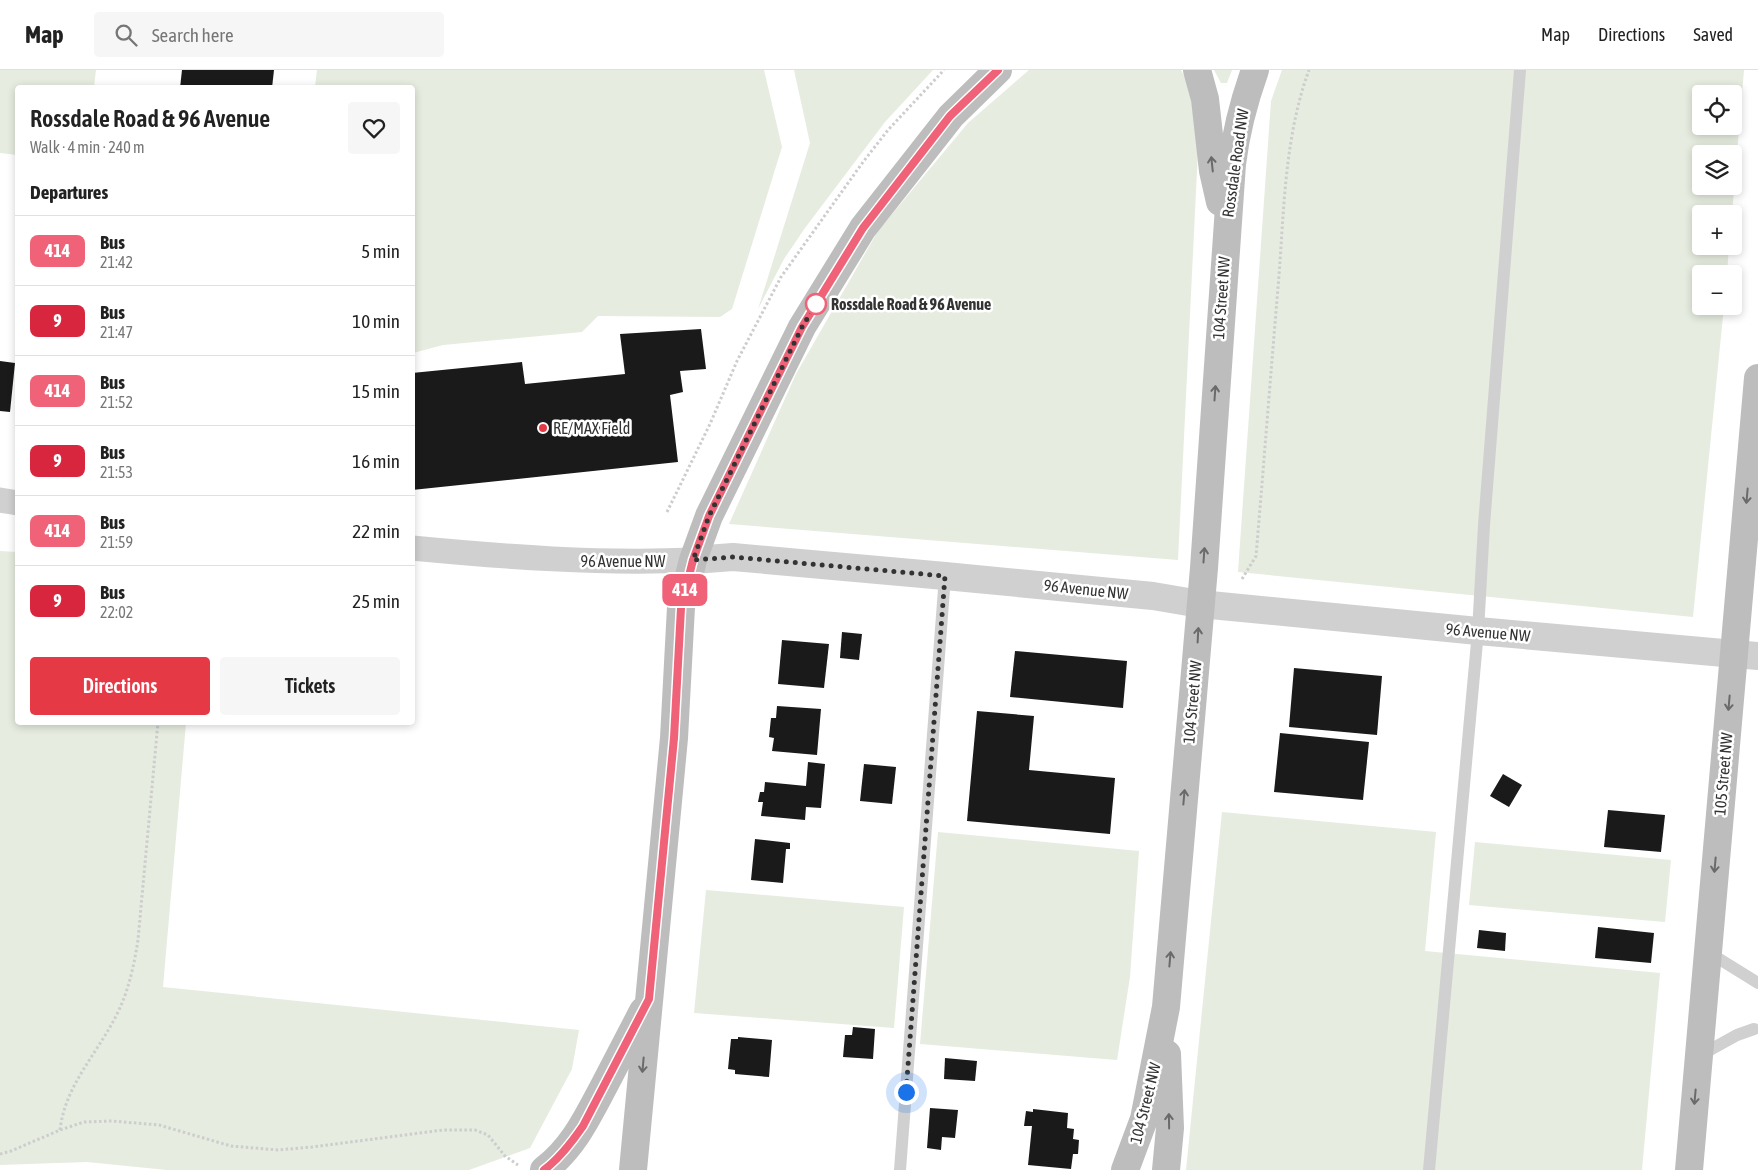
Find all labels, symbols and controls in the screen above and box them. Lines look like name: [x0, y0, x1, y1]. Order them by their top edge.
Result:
search box: [94, 12, 444, 57]
text: Map: [25, 21, 64, 48]
icon: search: [112, 21, 140, 49]
text: Search here: [152, 24, 234, 46]
text: Map: [1541, 24, 1570, 45]
text: Directions: [1598, 24, 1665, 45]
text: Saved: [1693, 24, 1733, 45]
map controls: [1692, 85, 1742, 315]
button: locate: [1692, 85, 1742, 135]
button: heart: [348, 102, 400, 154]
text: Rossdale Road & 96 Avenue: [30, 105, 270, 132]
street label: Rossdale Road NW: [1218, 107, 1252, 218]
text: Walk · 4 min · 240 m: [30, 138, 144, 156]
button: layers: [1692, 145, 1742, 195]
one-way arrow: [1207, 156, 1217, 172]
text: Departures: [30, 181, 108, 203]
button: +: [1692, 205, 1742, 255]
text: Bus: [100, 231, 125, 253]
text: 414: [45, 240, 70, 261]
text: 5 min: [361, 240, 400, 262]
text: 21:42: [100, 253, 133, 271]
street label: 104 Street NW: [1209, 256, 1233, 340]
button: −: [1692, 265, 1742, 315]
marker: Rossdale Road & 96 Avenue: [805, 293, 827, 315]
place label: Rossdale Road & 96 Avenue: [831, 295, 991, 313]
text: Bus: [100, 301, 125, 323]
text: 9: [53, 310, 62, 331]
text: 10 min: [352, 310, 400, 332]
text: 21:47: [100, 323, 133, 341]
text: Bus: [100, 371, 125, 393]
text: 414: [45, 380, 70, 401]
text: 15 min: [352, 380, 400, 402]
one-way arrow: [1211, 385, 1220, 401]
text: 21:52: [100, 393, 133, 411]
place label: RE/MAX Field: [553, 419, 630, 437]
marker: RE/MAX Field: [537, 422, 549, 434]
text: Bus: [100, 441, 125, 463]
text: 9: [53, 450, 62, 471]
text: 16 min: [352, 450, 400, 472]
text: 21:53: [100, 463, 133, 481]
one-way arrow: [1743, 488, 1752, 504]
text: Bus: [100, 511, 125, 533]
text: 414: [45, 520, 70, 541]
text: 22 min: [352, 520, 400, 542]
text: 21:59: [100, 533, 133, 551]
one-way arrow: [1200, 547, 1209, 563]
street label: 96 Avenue NW: [581, 552, 666, 570]
line badge: 414: [656, 574, 714, 606]
street label: 96 Avenue NW: [1043, 576, 1129, 602]
text: 414: [672, 579, 698, 600]
text: Bus: [100, 581, 125, 603]
text: 9: [53, 590, 62, 611]
text: 25 min: [352, 590, 400, 612]
text: 22:02: [100, 603, 133, 621]
street label: 96 Avenue NW: [1445, 619, 1531, 645]
one-way arrow: [1193, 627, 1202, 643]
button: Directions: [30, 657, 210, 715]
button: Tickets: [220, 657, 400, 715]
street label: 104 Street NW: [1179, 659, 1205, 744]
one-way arrow: [1724, 695, 1734, 711]
street label: 105 Street NW: [1710, 731, 1736, 816]
one-way arrow: [1179, 789, 1189, 805]
one-way arrow: [1710, 857, 1720, 873]
one-way arrow: [1165, 951, 1175, 967]
one-way arrow: [638, 1057, 648, 1073]
street label: 104 Street NW: [1126, 1060, 1164, 1145]
your location: [894, 1080, 919, 1105]
one-way arrow: [1690, 1089, 1700, 1105]
one-way arrow: [1165, 1114, 1174, 1130]

